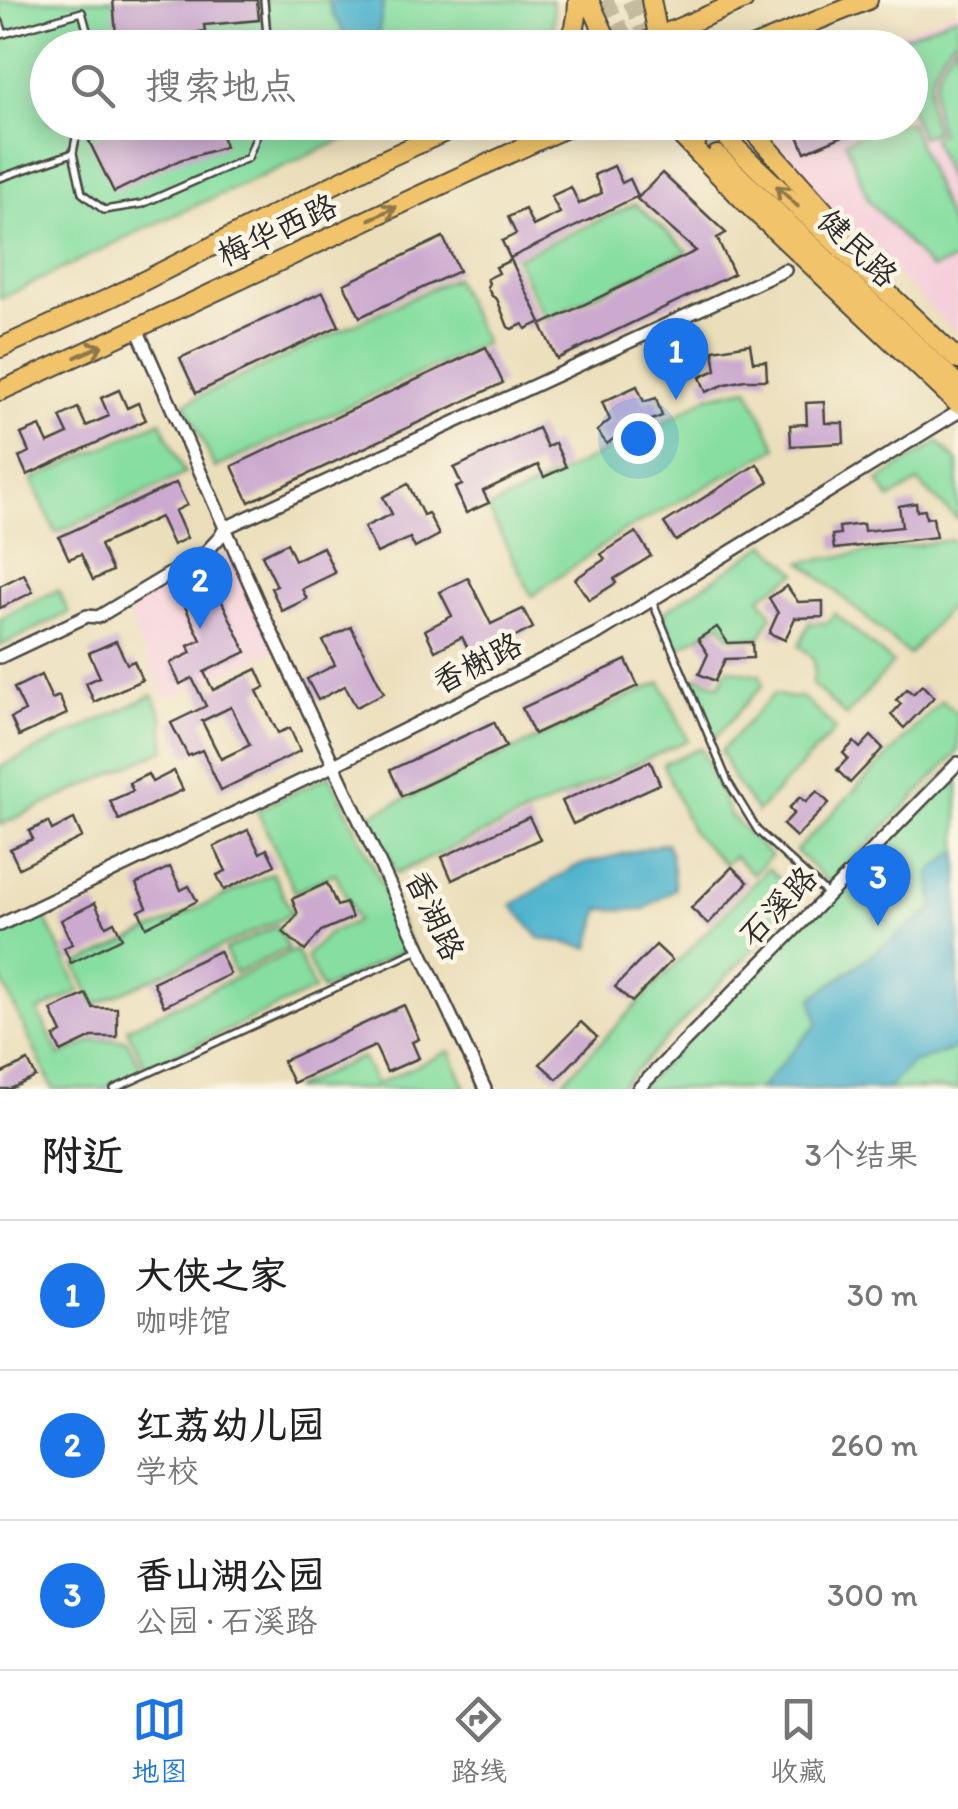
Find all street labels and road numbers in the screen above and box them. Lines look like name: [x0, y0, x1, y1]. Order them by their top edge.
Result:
street label: 梅华西路: [211, 186, 343, 274]
street label: 健民路: [810, 201, 906, 295]
street label: 香榭路: [426, 624, 528, 702]
street label: 石溪路: [731, 858, 825, 954]
street label: 香湖路: [397, 863, 473, 967]

